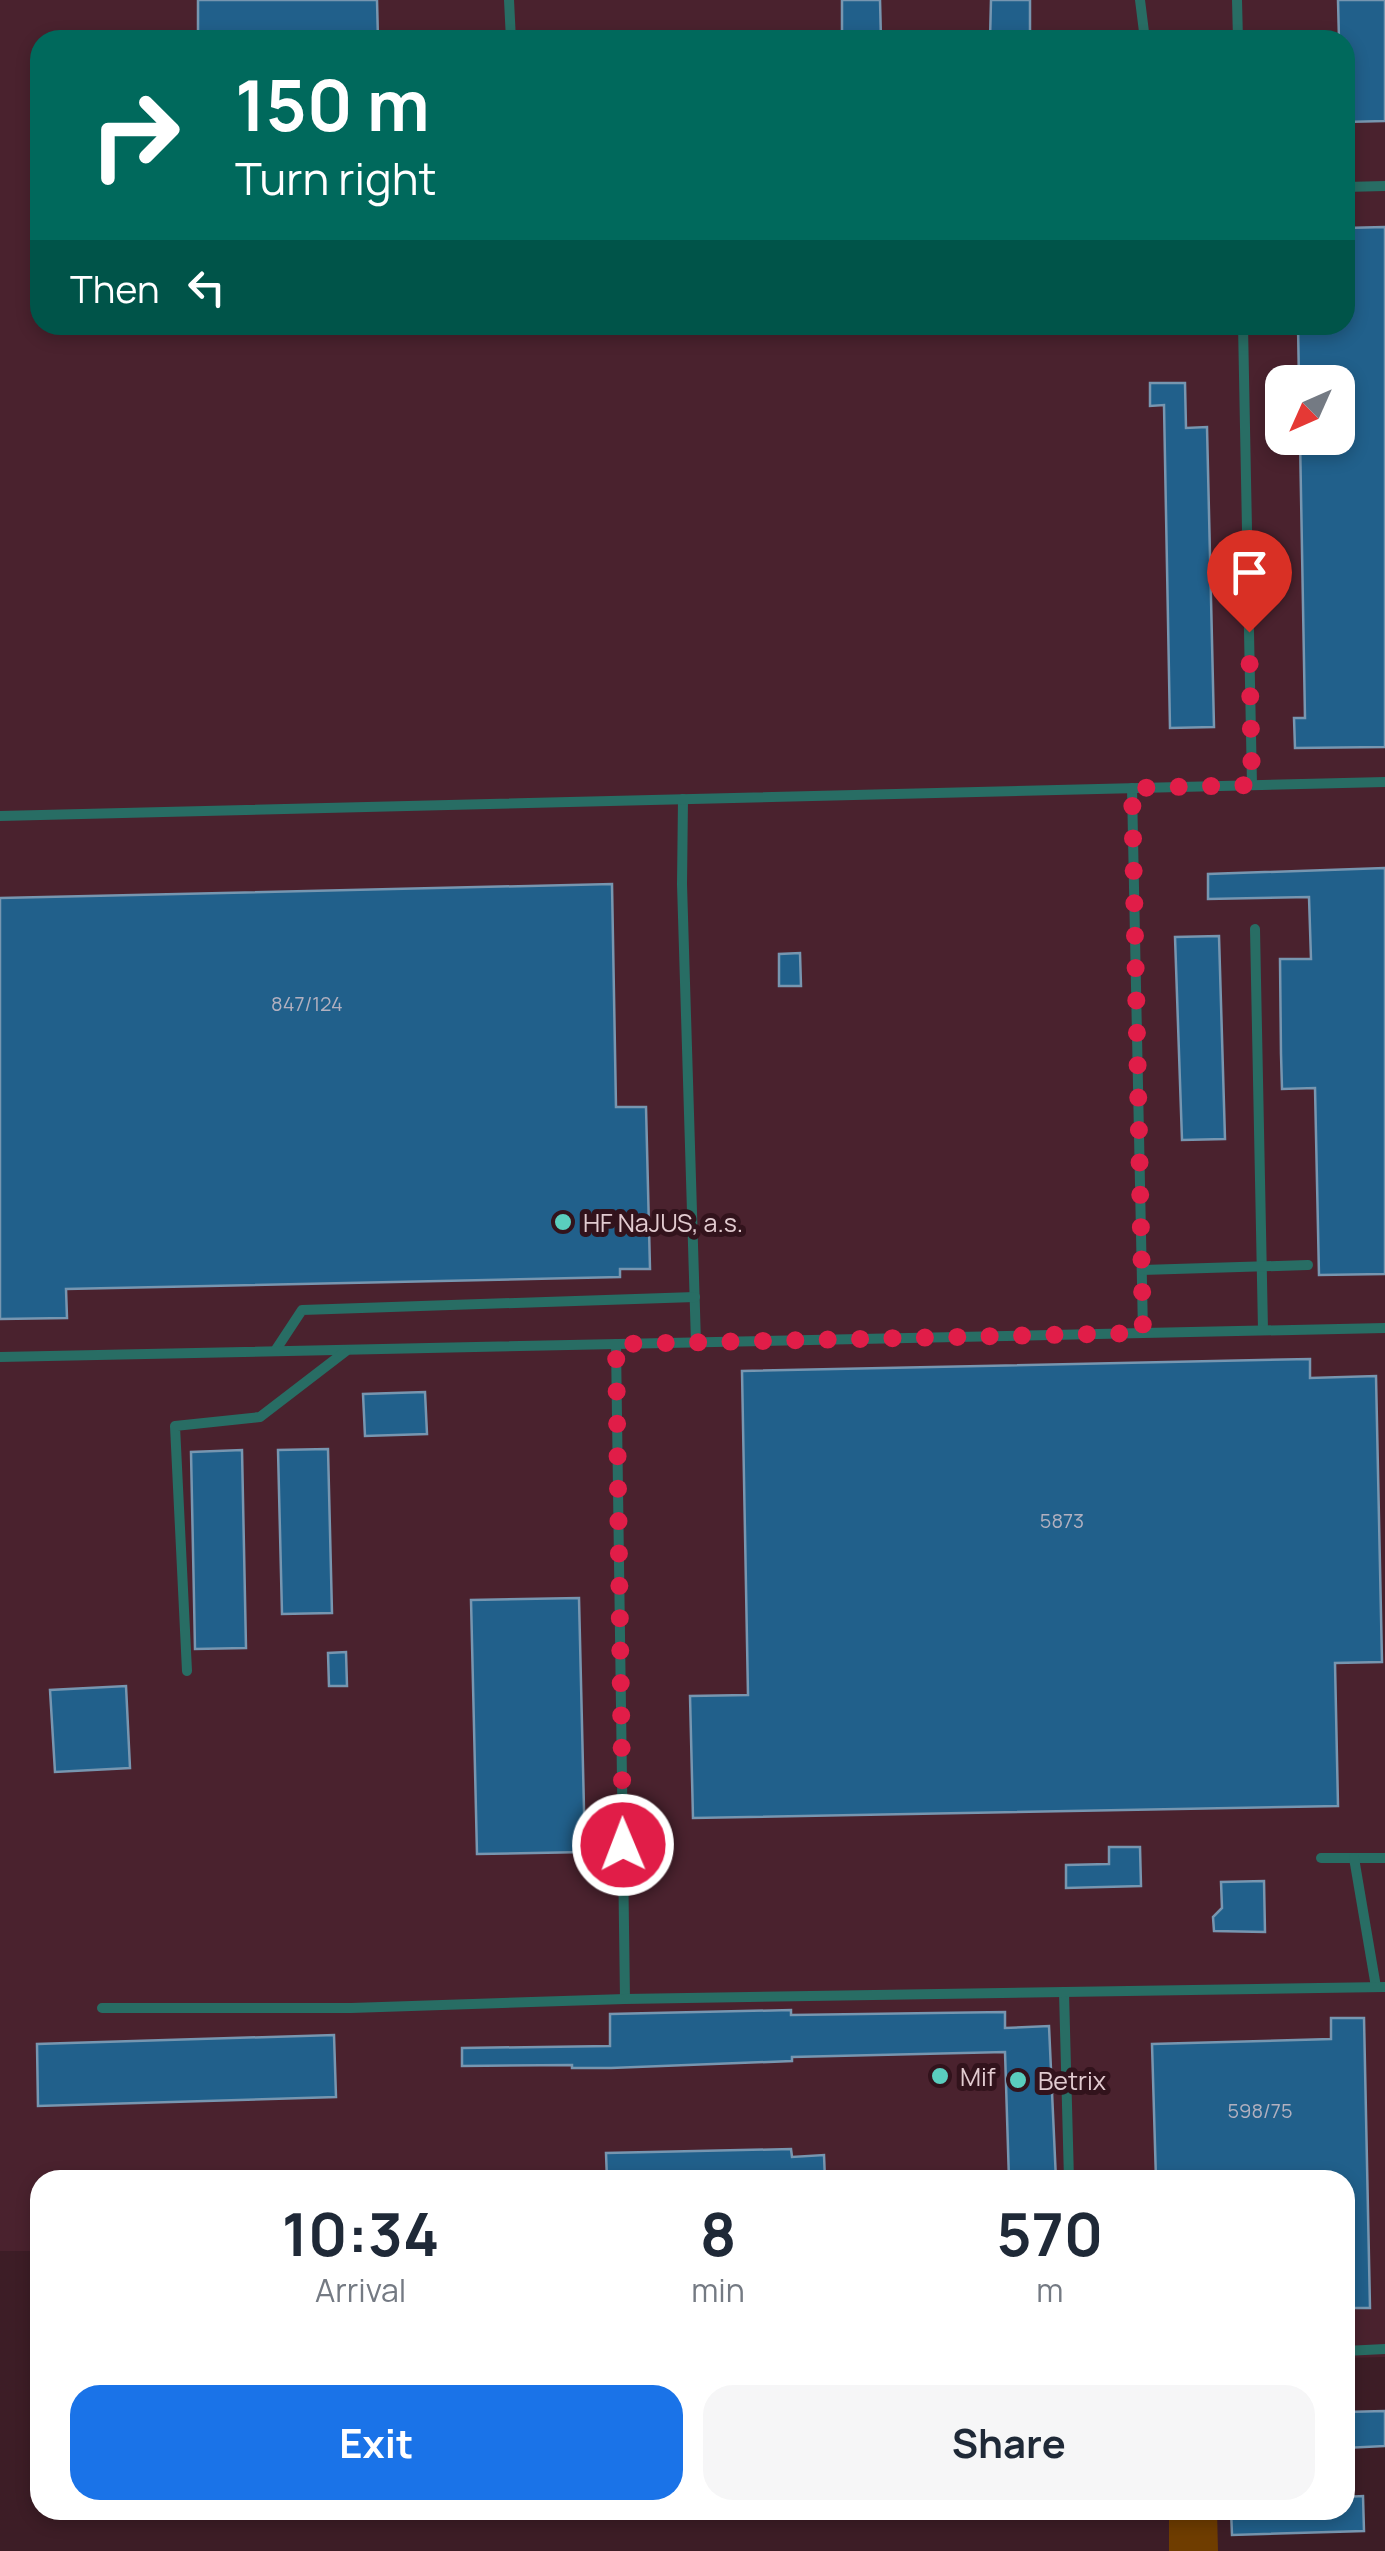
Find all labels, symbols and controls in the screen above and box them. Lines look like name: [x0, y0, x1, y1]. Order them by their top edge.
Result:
text: 150 m: [235, 56, 430, 152]
icon: right: [70, 70, 200, 200]
text: Turn right: [235, 147, 436, 209]
icon: left: [179, 260, 234, 315]
text: Then: [70, 262, 159, 314]
north arrow: [1265, 365, 1355, 455]
map controls: [1265, 365, 1355, 455]
pin: [1207, 530, 1292, 633]
icon: arrive: [1222, 545, 1277, 600]
house number: 847/124: [271, 990, 343, 1017]
place label: HF NaJUS, a.s.: [583, 1205, 743, 1240]
marker: HF NaJUS, a.s.: [552, 1211, 574, 1233]
house number: 5873: [1040, 1507, 1084, 1534]
position arrow: [571, 1793, 675, 1897]
place label: Mif: [960, 2059, 996, 2094]
place label: Betrix: [1038, 2063, 1106, 2098]
marker: Mif: [929, 2065, 951, 2087]
marker: Betrix: [1007, 2069, 1029, 2091]
house number: 598/75: [1228, 2097, 1292, 2124]
text: 10:34: [282, 2192, 439, 2274]
text: 8: [700, 2192, 736, 2274]
text: 570: [997, 2192, 1103, 2274]
text: Arrival: [315, 2268, 406, 2312]
text: min: [691, 2268, 745, 2312]
text: m: [1036, 2268, 1063, 2312]
button: Exit: [70, 2385, 683, 2500]
button: Share: [703, 2385, 1315, 2500]

